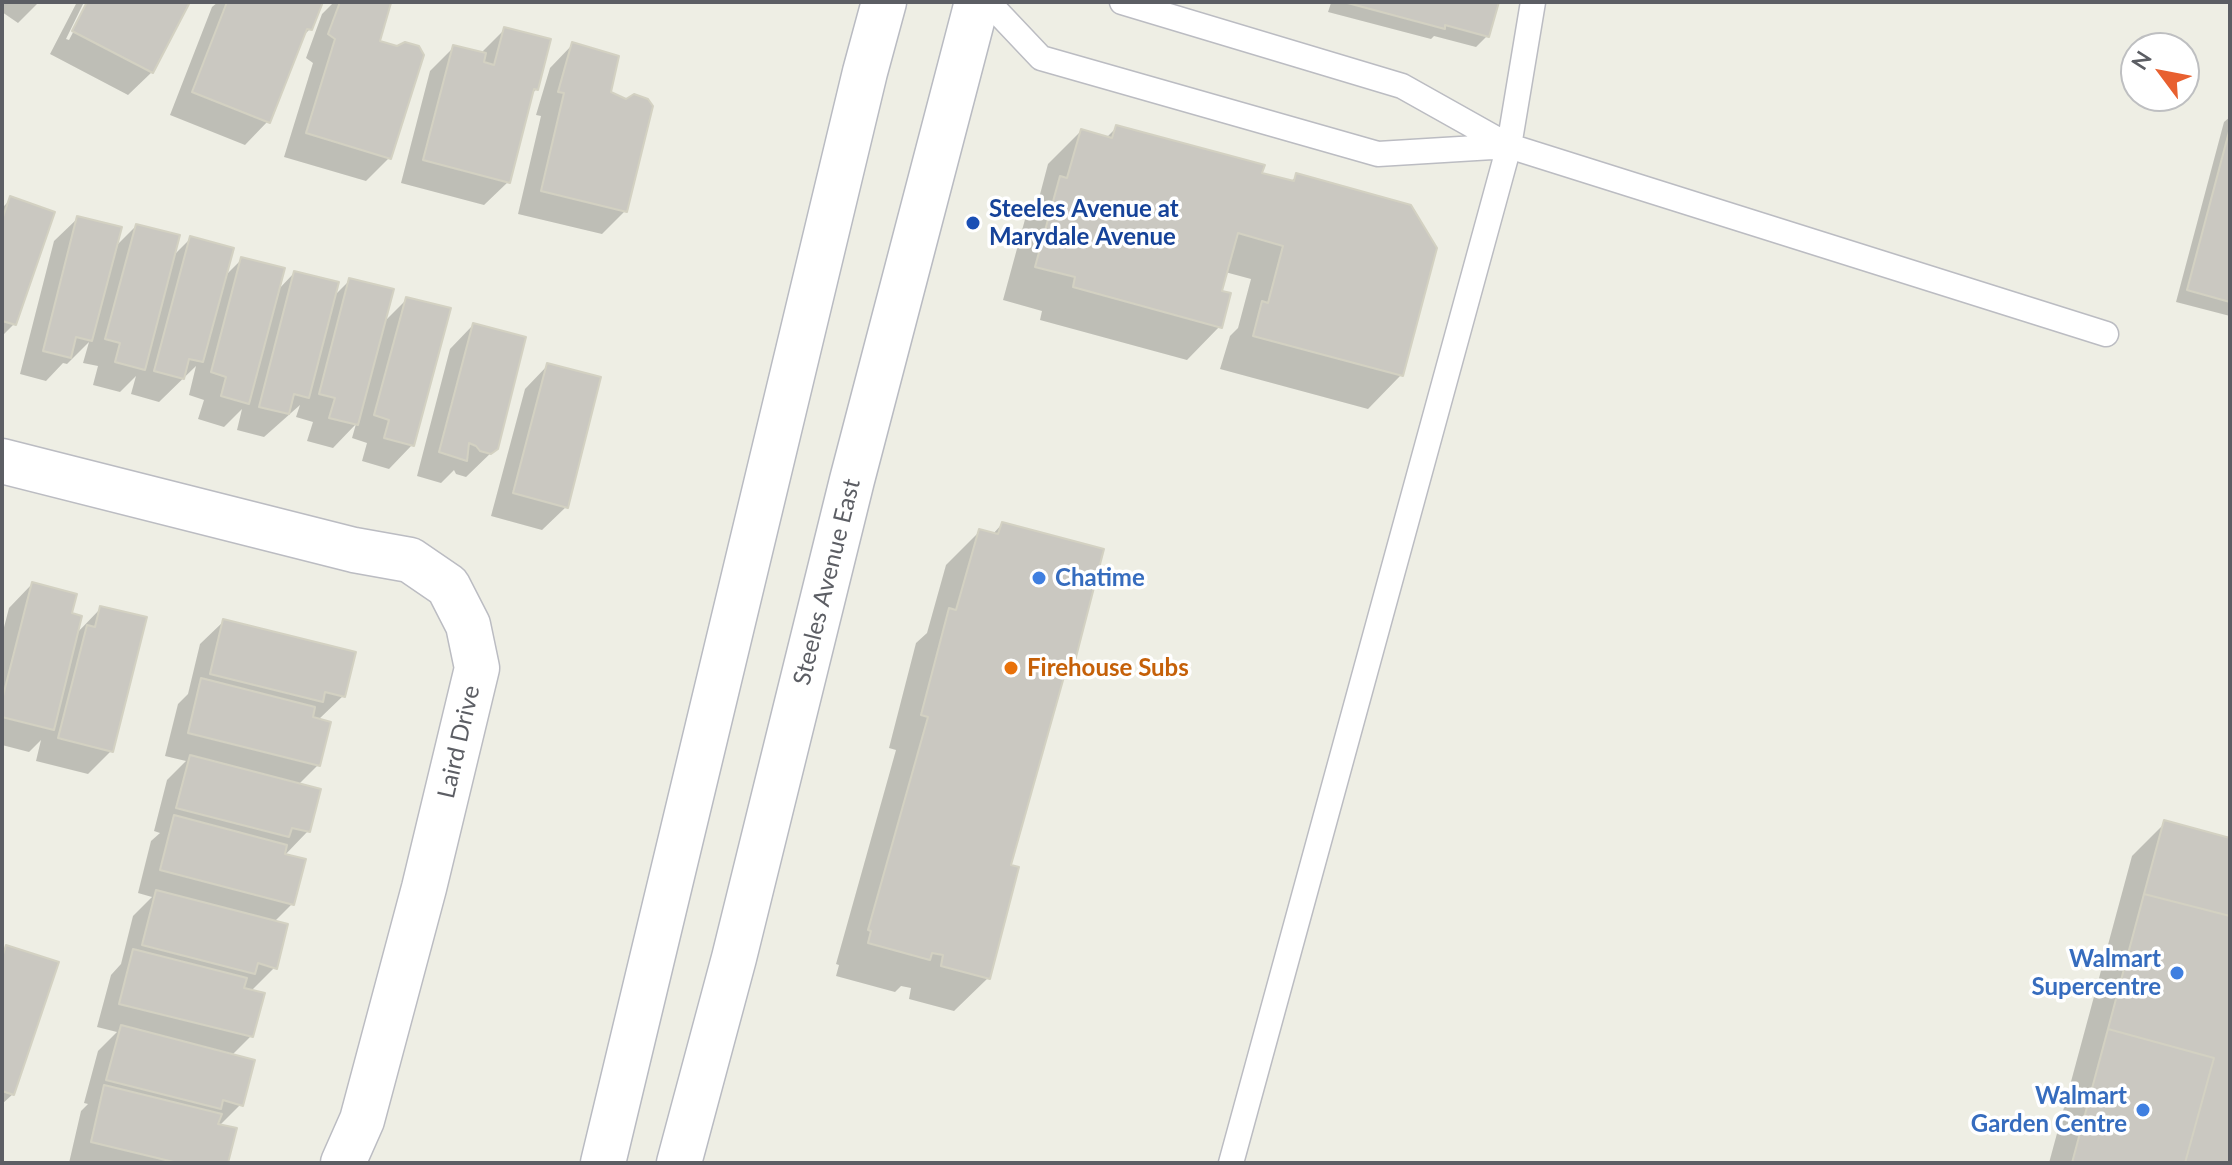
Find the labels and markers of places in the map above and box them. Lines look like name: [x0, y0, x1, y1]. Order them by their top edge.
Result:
place label: Steeles Avenue at Marydale Avenue: [989, 195, 1179, 251]
marker: Steeles Avenue at Marydale Avenue: [964, 214, 982, 232]
place label: Chatime: [1055, 564, 1145, 592]
marker: Chatime: [1030, 569, 1048, 587]
place label: Firehouse Subs: [1027, 654, 1189, 682]
marker: Firehouse Subs: [1002, 659, 1020, 677]
place label: Walmart Supercentre: [2032, 945, 2161, 1001]
marker: Walmart Supercentre: [2168, 964, 2186, 982]
place label: Walmart Garden Centre: [1971, 1082, 2127, 1138]
marker: Walmart Garden Centre: [2134, 1101, 2152, 1119]

